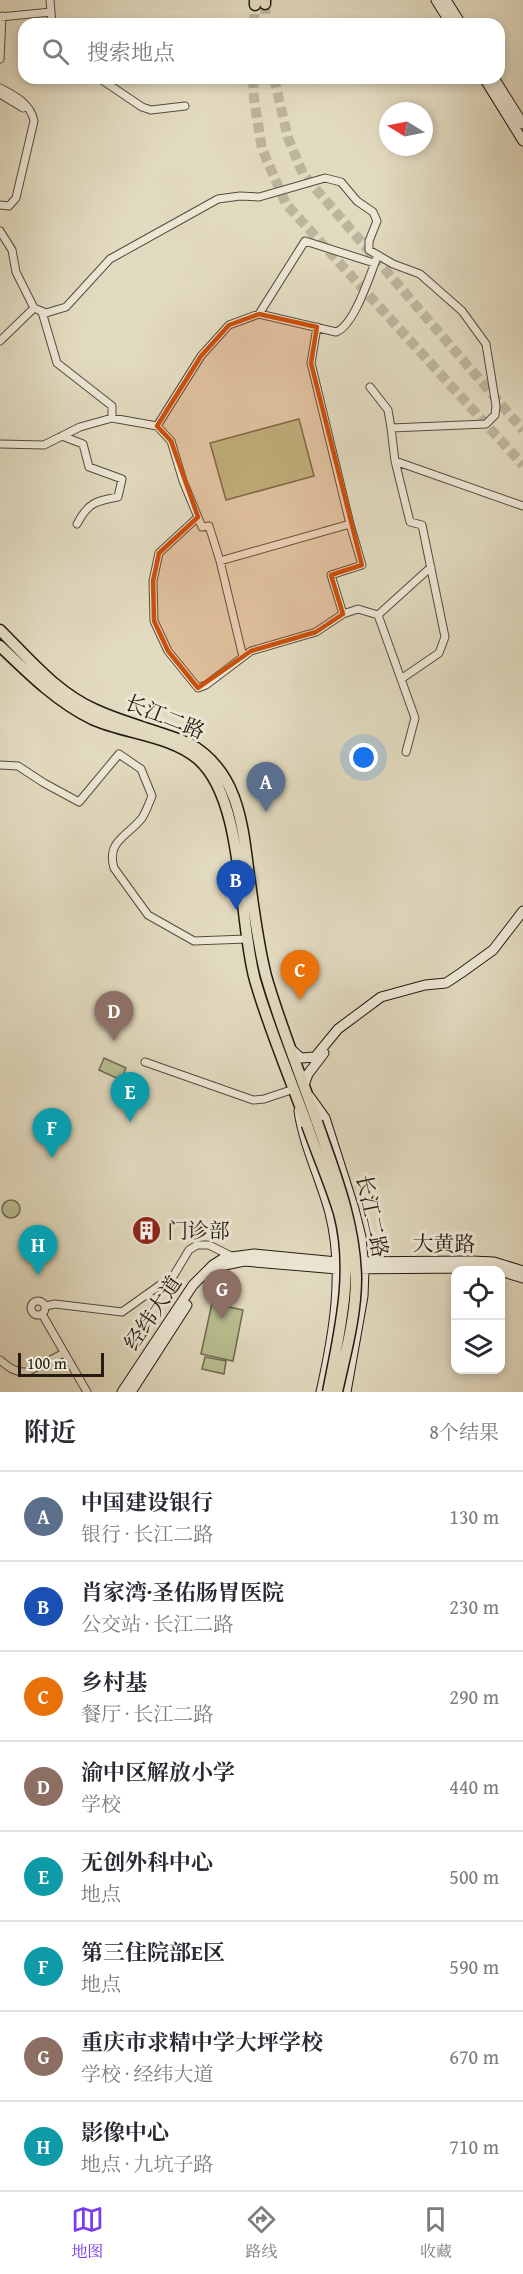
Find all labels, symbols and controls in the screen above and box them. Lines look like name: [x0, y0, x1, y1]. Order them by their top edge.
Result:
search box: [18, 18, 505, 84]
icon: search: [39, 35, 72, 68]
text: 搜索地点: [87, 36, 175, 68]
north arrow: [379, 102, 433, 156]
street label: 长江二路: [120, 686, 210, 747]
your location: [349, 743, 378, 772]
pin: A: [246, 762, 286, 812]
pin: B: [216, 860, 256, 910]
pin: C: [280, 950, 320, 1000]
pin: D: [94, 992, 134, 1041]
pin: E: [110, 1072, 150, 1122]
pin: F: [32, 1108, 72, 1158]
street label: 长江二路: [349, 1172, 396, 1260]
building icon: 门诊部: [130, 1215, 162, 1247]
place label: 门诊部: [167, 1215, 230, 1246]
pin: H: [18, 1226, 57, 1275]
street label: 大黄路: [413, 1228, 476, 1259]
map controls: [451, 1266, 505, 1374]
button: locate: [451, 1266, 505, 1320]
street label: 经纬大道: [116, 1269, 189, 1356]
pin: G: [202, 1270, 242, 1319]
button: layers: [451, 1320, 505, 1374]
scale bar: [18, 1350, 104, 1378]
text: 100 m: [27, 1351, 67, 1375]
text: 附近: [24, 1412, 76, 1451]
text: 8个结果: [429, 1417, 499, 1446]
text: 中国建设银行: [81, 1486, 213, 1518]
text: A: [37, 1502, 50, 1531]
text: 130 m: [449, 1502, 499, 1531]
text: 银行 · 长江二路: [81, 1519, 213, 1548]
text: 肖家湾‧圣佑肠胃医院: [81, 1576, 284, 1608]
text: B: [37, 1592, 50, 1621]
text: 230 m: [449, 1592, 499, 1621]
text: 公交站 · 长江二路: [81, 1609, 233, 1638]
text: 乡村基: [81, 1666, 147, 1698]
text: C: [38, 1682, 49, 1711]
text: 290 m: [449, 1682, 499, 1711]
text: 餐厅 · 长江二路: [81, 1699, 213, 1728]
text: 渝中区解放小学: [81, 1756, 235, 1788]
text: D: [37, 1772, 50, 1801]
text: 440 m: [449, 1772, 499, 1801]
text: 学校: [81, 1789, 121, 1818]
text: 无创外科中心: [81, 1846, 213, 1878]
text: E: [38, 1862, 49, 1891]
text: 500 m: [449, 1862, 499, 1891]
text: 地点: [81, 1879, 121, 1908]
text: 第三住院部E区: [81, 1936, 225, 1968]
text: F: [38, 1952, 49, 1981]
text: 590 m: [449, 1952, 499, 1981]
text: 地点: [81, 1969, 121, 1998]
text: 重庆市求精中学大坪学校: [81, 2026, 323, 2058]
text: G: [37, 2042, 50, 2071]
text: 670 m: [449, 2042, 499, 2071]
text: 学校 · 经纬大道: [81, 2059, 213, 2088]
text: 影像中心: [81, 2116, 169, 2148]
text: H: [37, 2132, 50, 2161]
text: 710 m: [449, 2132, 499, 2161]
text: 地点 · 九坑子路: [81, 2149, 213, 2178]
tab: 地图: [71, 2203, 104, 2263]
tab: 路线: [245, 2203, 278, 2263]
tab: 收藏: [419, 2203, 452, 2263]

